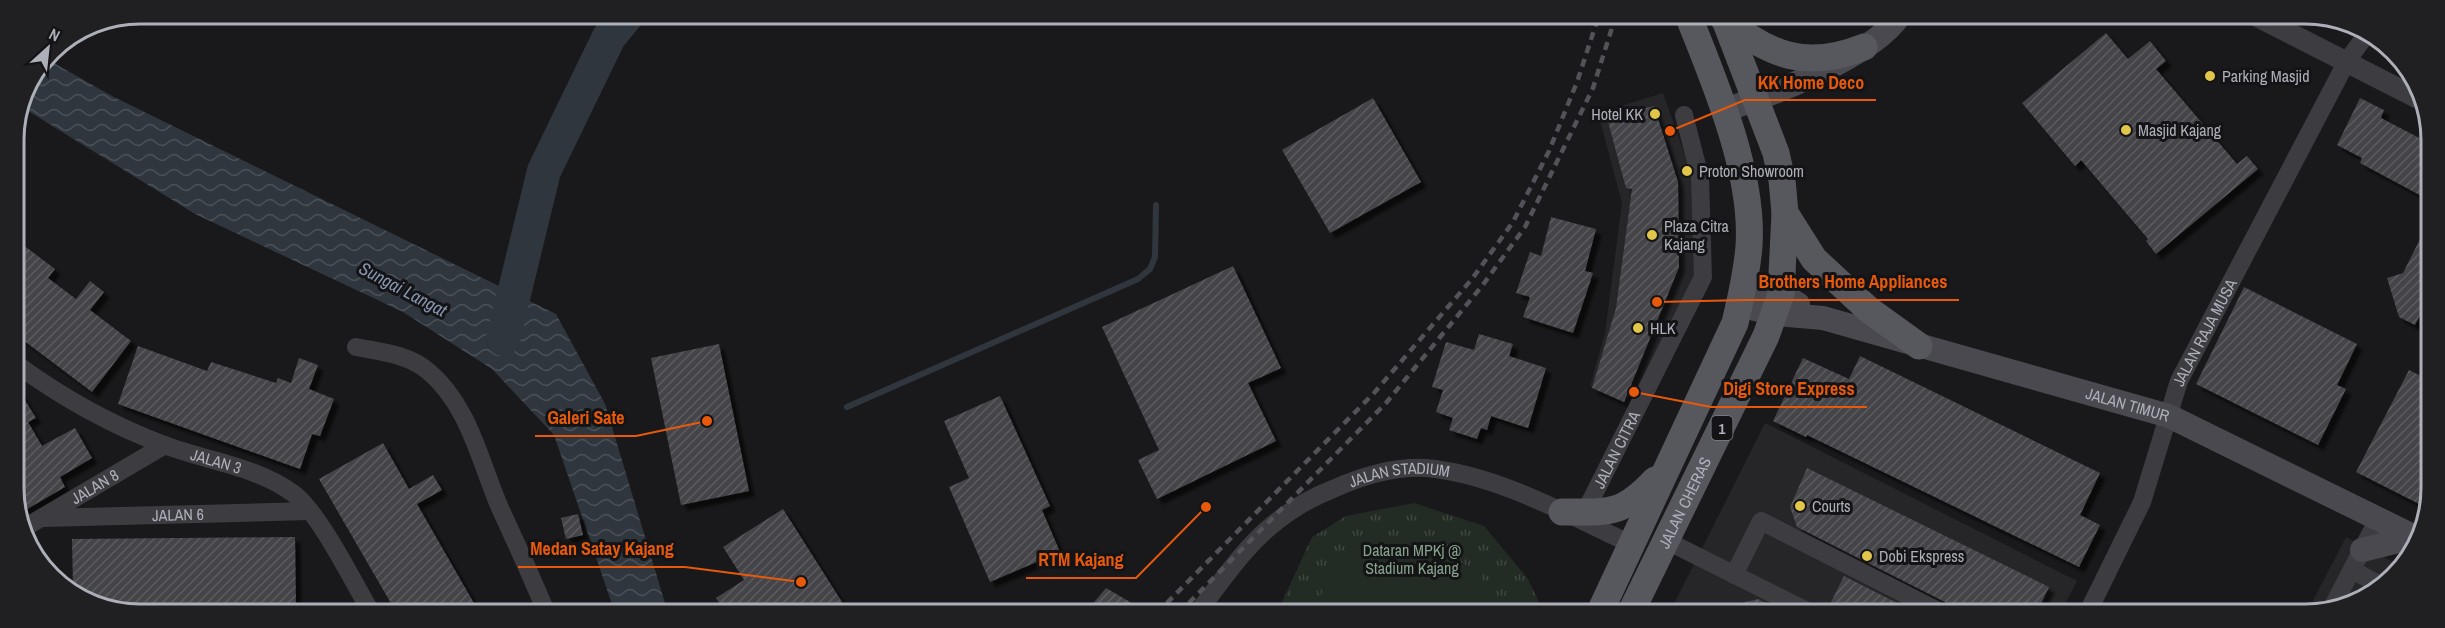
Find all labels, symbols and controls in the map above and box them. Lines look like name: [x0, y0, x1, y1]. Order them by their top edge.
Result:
north arrow: [18, 18, 78, 78]
text: N: [46, 23, 64, 47]
callout: KK Home Deco: [1745, 64, 1876, 100]
place label: Parking Masjid: [2222, 65, 2310, 87]
marker: Parking Masjid: [2203, 69, 2217, 83]
text: KK Home Deco: [1758, 70, 1864, 95]
place label: Hotel KK: [1591, 103, 1643, 125]
marker: Hotel KK: [1648, 107, 1662, 121]
place label: Masjid Kajang: [2138, 119, 2222, 141]
marker: Masjid Kajang: [2119, 123, 2133, 137]
place label: Proton Showroom: [1699, 160, 1804, 182]
marker: Proton Showroom: [1680, 164, 1694, 178]
place label: Plaza Citra Kajang: [1664, 215, 1730, 255]
marker: Plaza Citra Kajang: [1645, 228, 1659, 242]
water label: Sungai Langat: [355, 255, 452, 323]
callout: Brothers Home Appliances: [1746, 264, 1959, 300]
text: Brothers Home Appliances: [1759, 269, 1947, 294]
street label: JALAN RAJA MUSA: [2167, 275, 2242, 389]
place label: HLK: [1650, 317, 1676, 339]
marker: HLK: [1631, 321, 1645, 335]
callout: Digi Store Express: [1711, 371, 1867, 407]
text: Digi Store Express: [1723, 376, 1855, 401]
street label: JALAN TIMUR: [2083, 382, 2173, 427]
callout: Galeri Sate: [535, 400, 636, 436]
text: Galeri Sate: [547, 405, 625, 430]
street label: JALAN CITRA: [1588, 407, 1645, 492]
road number: 1: [1712, 416, 1732, 440]
street label: JALAN 3: [188, 443, 244, 479]
street label: JALAN CHERAS: [1653, 453, 1716, 552]
street label: JALAN STADIUM: [1345, 457, 1452, 492]
street label: JALAN 8: [67, 464, 123, 509]
place label: Courts: [1812, 495, 1851, 517]
marker: Courts: [1793, 499, 1807, 513]
street label: JALAN 6: [152, 503, 204, 526]
callout: Medan Satay Kajang: [518, 531, 685, 567]
text: Medan Satay Kajang: [530, 536, 674, 561]
park label: Dataran MPKj @ Stadium Kajang: [1363, 539, 1461, 579]
callout: RTM Kajang: [1026, 542, 1136, 578]
place label: Dobi Ekspress: [1879, 545, 1964, 567]
text: RTM Kajang: [1038, 547, 1124, 572]
marker: Dobi Ekspress: [1860, 549, 1874, 563]

